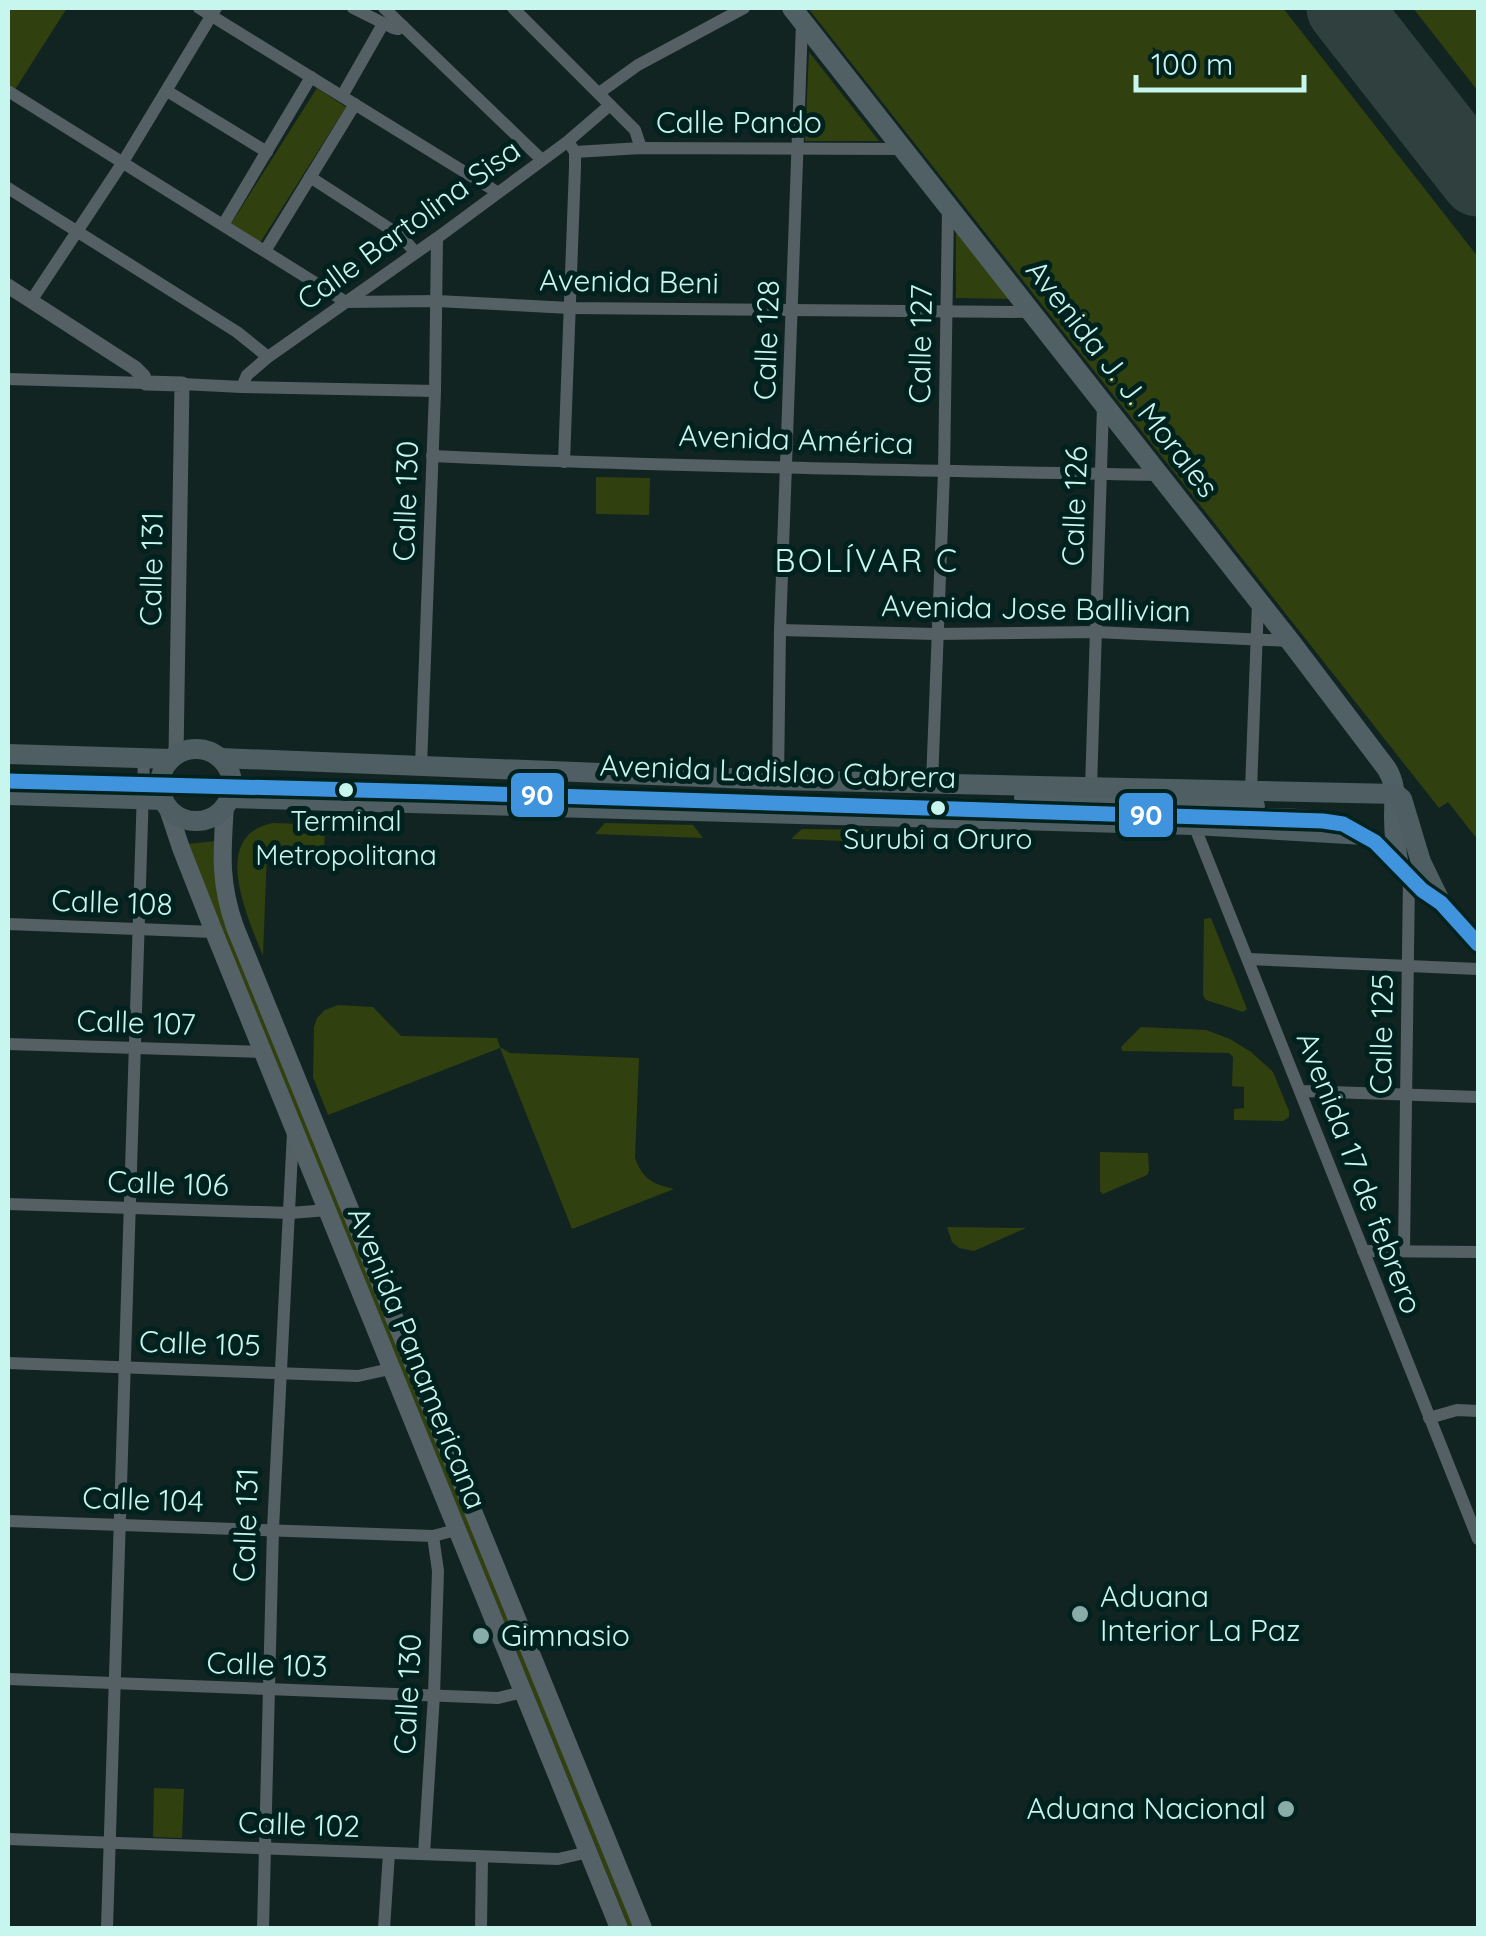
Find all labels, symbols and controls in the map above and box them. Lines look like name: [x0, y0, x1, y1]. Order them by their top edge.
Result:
scale bar: [1136, 30, 1304, 92]
text: 100 m: [1151, 45, 1233, 83]
street label: Calle Pando: [656, 103, 822, 141]
street label: Calle Bartolina Sisa: [289, 130, 527, 318]
street label: Avenida J. J. Morales: [1018, 252, 1227, 505]
street label: Avenida Beni: [539, 260, 719, 302]
street label: Calle 128: [745, 279, 787, 401]
street label: Calle 127: [900, 284, 940, 404]
street label: Avenida América: [678, 416, 914, 462]
street label: Calle 130: [384, 440, 426, 562]
street label: Calle 126: [1053, 445, 1095, 567]
street label: Calle 131: [131, 511, 171, 626]
district label: BOLÍVAR C: [775, 540, 959, 580]
street label: Avenida Jose Ballivian: [881, 586, 1191, 630]
street label: Avenida Ladislao Cabrera: [599, 746, 957, 796]
line badge: 90: [509, 771, 566, 819]
text: 90: [520, 777, 554, 812]
marker: Terminal Metropolitana: [336, 780, 356, 800]
line badge: 90: [1117, 791, 1175, 839]
text: 90: [1129, 797, 1163, 832]
marker: Surubi a Oruro: [928, 798, 948, 818]
place label: Terminal Metropolitana: [255, 803, 437, 872]
place label: Surubi a Oruro: [844, 821, 1032, 856]
street label: Calle 108: [51, 881, 173, 923]
street label: Calle 125: [1361, 973, 1401, 1095]
street label: Calle 107: [76, 1001, 196, 1043]
street label: Avenida 17 de febrero: [1289, 1026, 1431, 1319]
street label: Calle 106: [107, 1162, 229, 1204]
street label: Avenida Panamericana: [340, 1201, 496, 1514]
street label: Calle 105: [139, 1322, 262, 1364]
street label: Calle 131: [224, 1467, 266, 1583]
street label: Calle 104: [82, 1478, 204, 1520]
place label: Aduana Interior La Paz: [1100, 1577, 1300, 1649]
marker: Aduana Interior La Paz: [1069, 1603, 1091, 1625]
place label: Gimnasio: [501, 1616, 630, 1654]
marker: Gimnasio: [470, 1625, 492, 1647]
street label: Calle 130: [385, 1632, 429, 1755]
street label: Calle 103: [206, 1643, 328, 1685]
place label: Aduana Nacional: [1026, 1789, 1266, 1827]
marker: Aduana Nacional: [1275, 1798, 1297, 1820]
street label: Calle 102: [237, 1803, 361, 1845]

